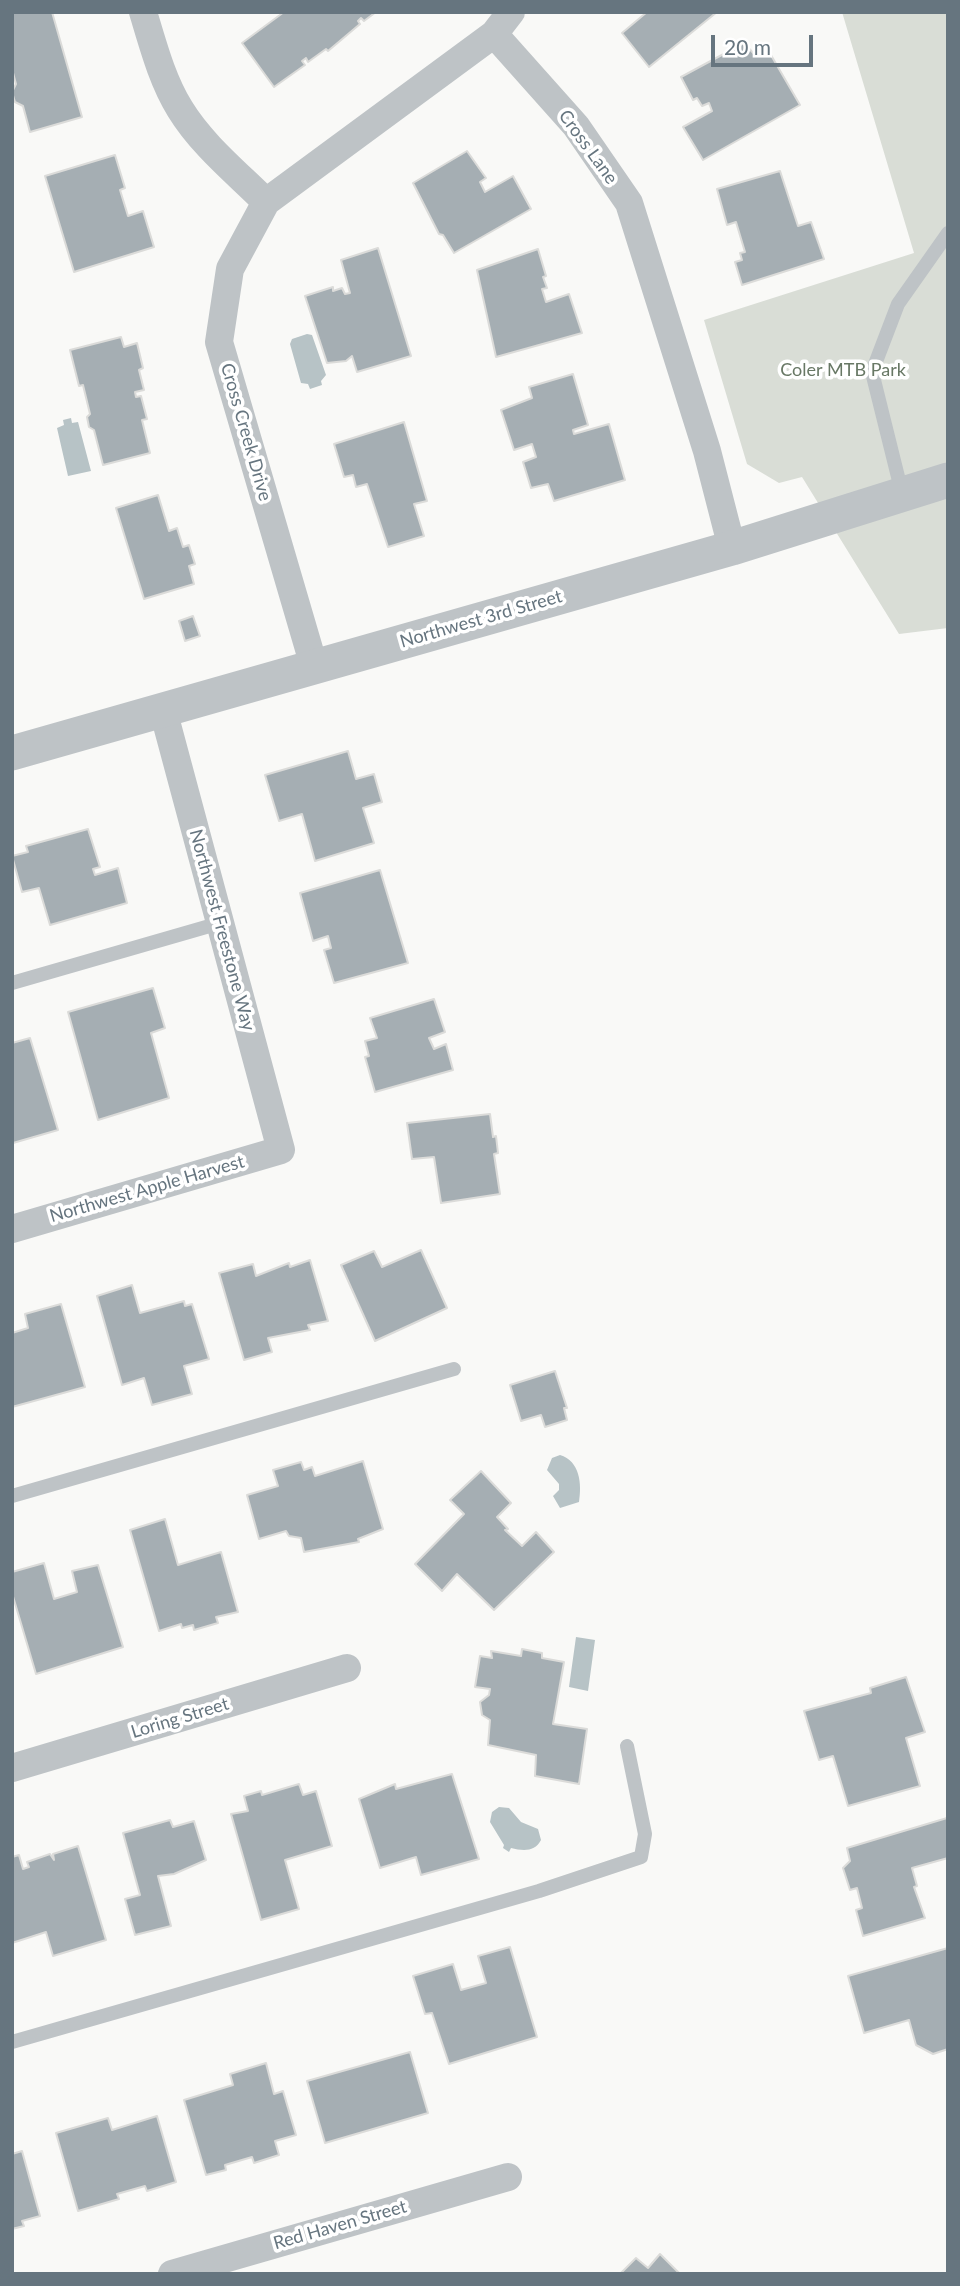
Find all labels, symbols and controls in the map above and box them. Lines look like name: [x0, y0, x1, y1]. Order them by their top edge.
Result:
scale bar: [715, 21, 816, 65]
text: 20 m: [724, 34, 771, 59]
street label: Cross Lane: [554, 106, 622, 188]
park label: Coler MTB Park: [780, 359, 906, 381]
street label: Cross Creek Drive: [216, 361, 276, 503]
street label: Northwest 3rd Street: [397, 585, 565, 653]
street label: Northwest Freestone Way: [185, 827, 259, 1033]
street label: Northwest Apple Harvest: [47, 1151, 247, 1227]
street label: Loring Street: [129, 1693, 231, 1743]
street label: Red Haven Street: [271, 2196, 409, 2254]

